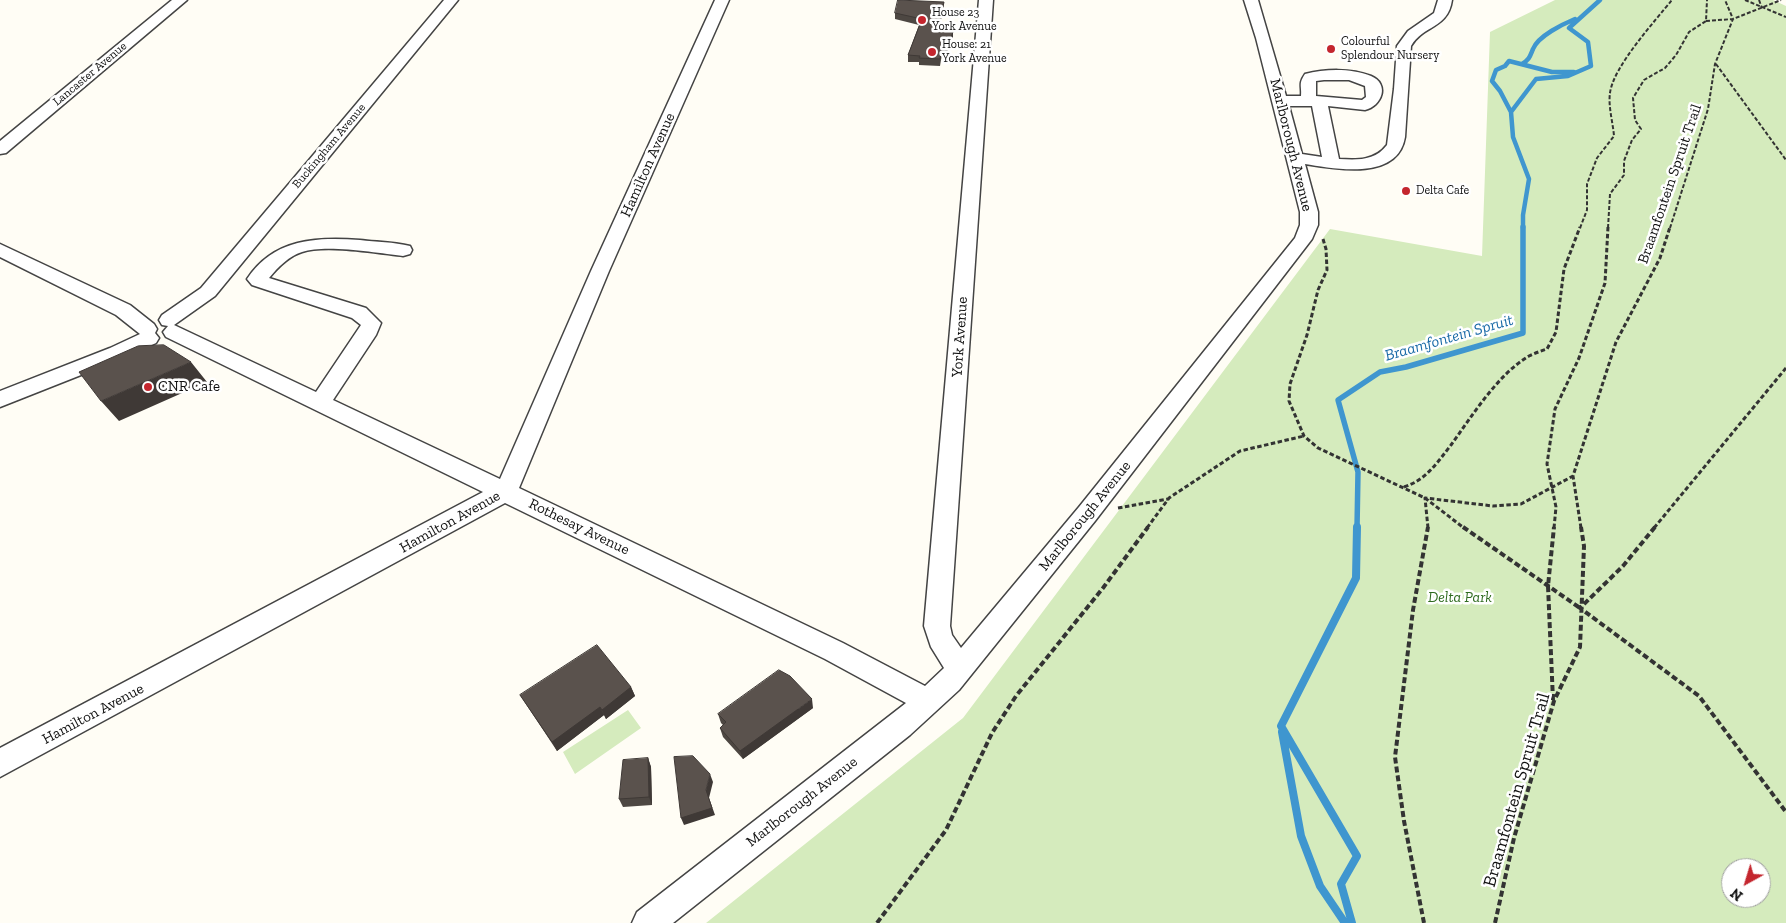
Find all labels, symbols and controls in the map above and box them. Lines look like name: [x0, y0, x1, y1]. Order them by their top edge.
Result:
place label: House 23 York Avenue: [932, 6, 997, 34]
marker: House 23 York Avenue: [916, 14, 928, 26]
place label: Colourful Splendour Nursery: [1341, 35, 1439, 63]
place label: House: 21 York Avenue: [942, 38, 1007, 66]
street label: Lancaster Avenue: [50, 39, 130, 109]
marker: Colourful Splendour Nursery: [1325, 43, 1337, 55]
marker: House: 21 York Avenue: [926, 46, 938, 58]
street label: Marlborough Avenue: [1266, 77, 1316, 213]
street label: Buckingham Avenue: [289, 101, 369, 191]
street label: Braamfontein Spruit Trail: [1634, 102, 1706, 266]
street label: Hamilton Avenue: [617, 110, 679, 220]
place label: Delta Cafe: [1416, 184, 1469, 198]
marker: Delta Cafe: [1400, 185, 1412, 197]
street label: York Avenue: [948, 296, 972, 378]
water label: Braamfontein Spruit: [1383, 310, 1515, 366]
place label: CNR Cafe: [158, 378, 220, 396]
marker: CNR Cafe: [142, 381, 154, 393]
street label: Marlborough Avenue: [1035, 457, 1135, 575]
street label: Hamilton Avenue: [397, 487, 503, 557]
street label: Rothesay Avenue: [526, 495, 632, 559]
park label: Delta Park: [1428, 589, 1492, 607]
street label: Hamilton Avenue: [39, 680, 147, 748]
street label: Braamfontein Spruit Trail: [1479, 690, 1555, 890]
street label: Marlborough Avenue: [743, 753, 861, 851]
north arrow: [1721, 858, 1771, 908]
text: N: [1727, 884, 1746, 904]

